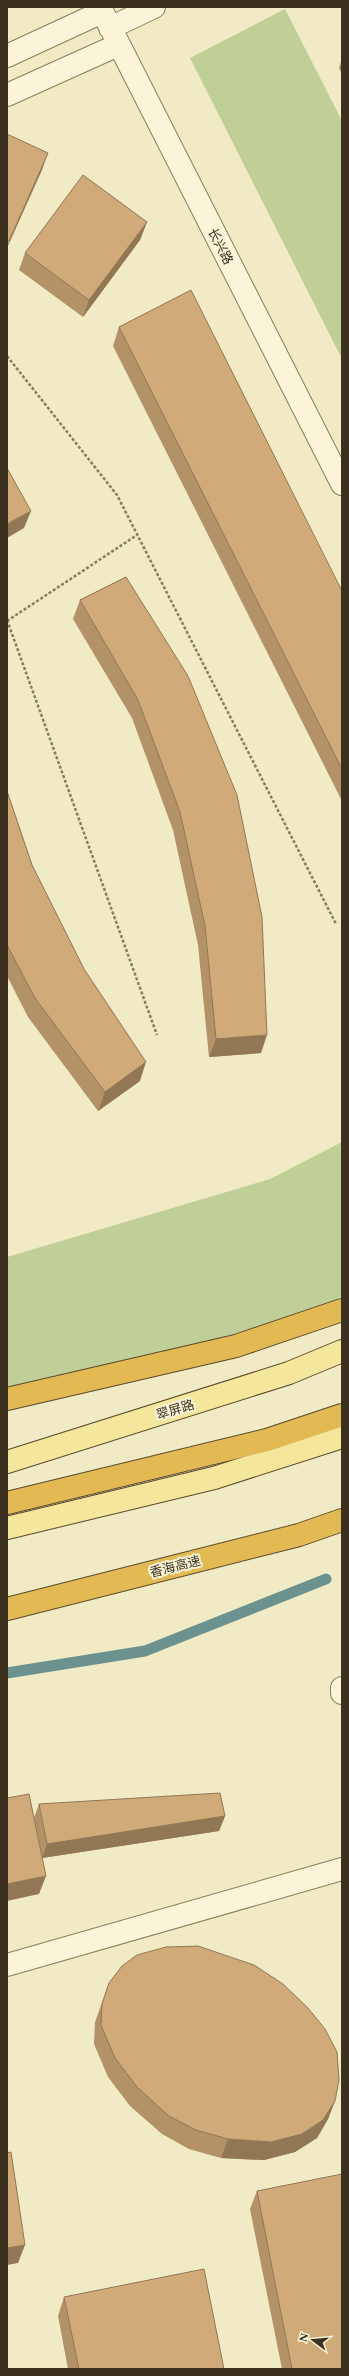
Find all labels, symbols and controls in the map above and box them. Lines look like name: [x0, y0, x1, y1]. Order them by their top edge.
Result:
street label: 长兴路: [202, 225, 238, 268]
street label: 翠屏路: [154, 1395, 197, 1425]
street label: 香海高速: [148, 1551, 203, 1583]
north arrow: [293, 2320, 333, 2360]
text: N: [294, 2331, 313, 2344]

